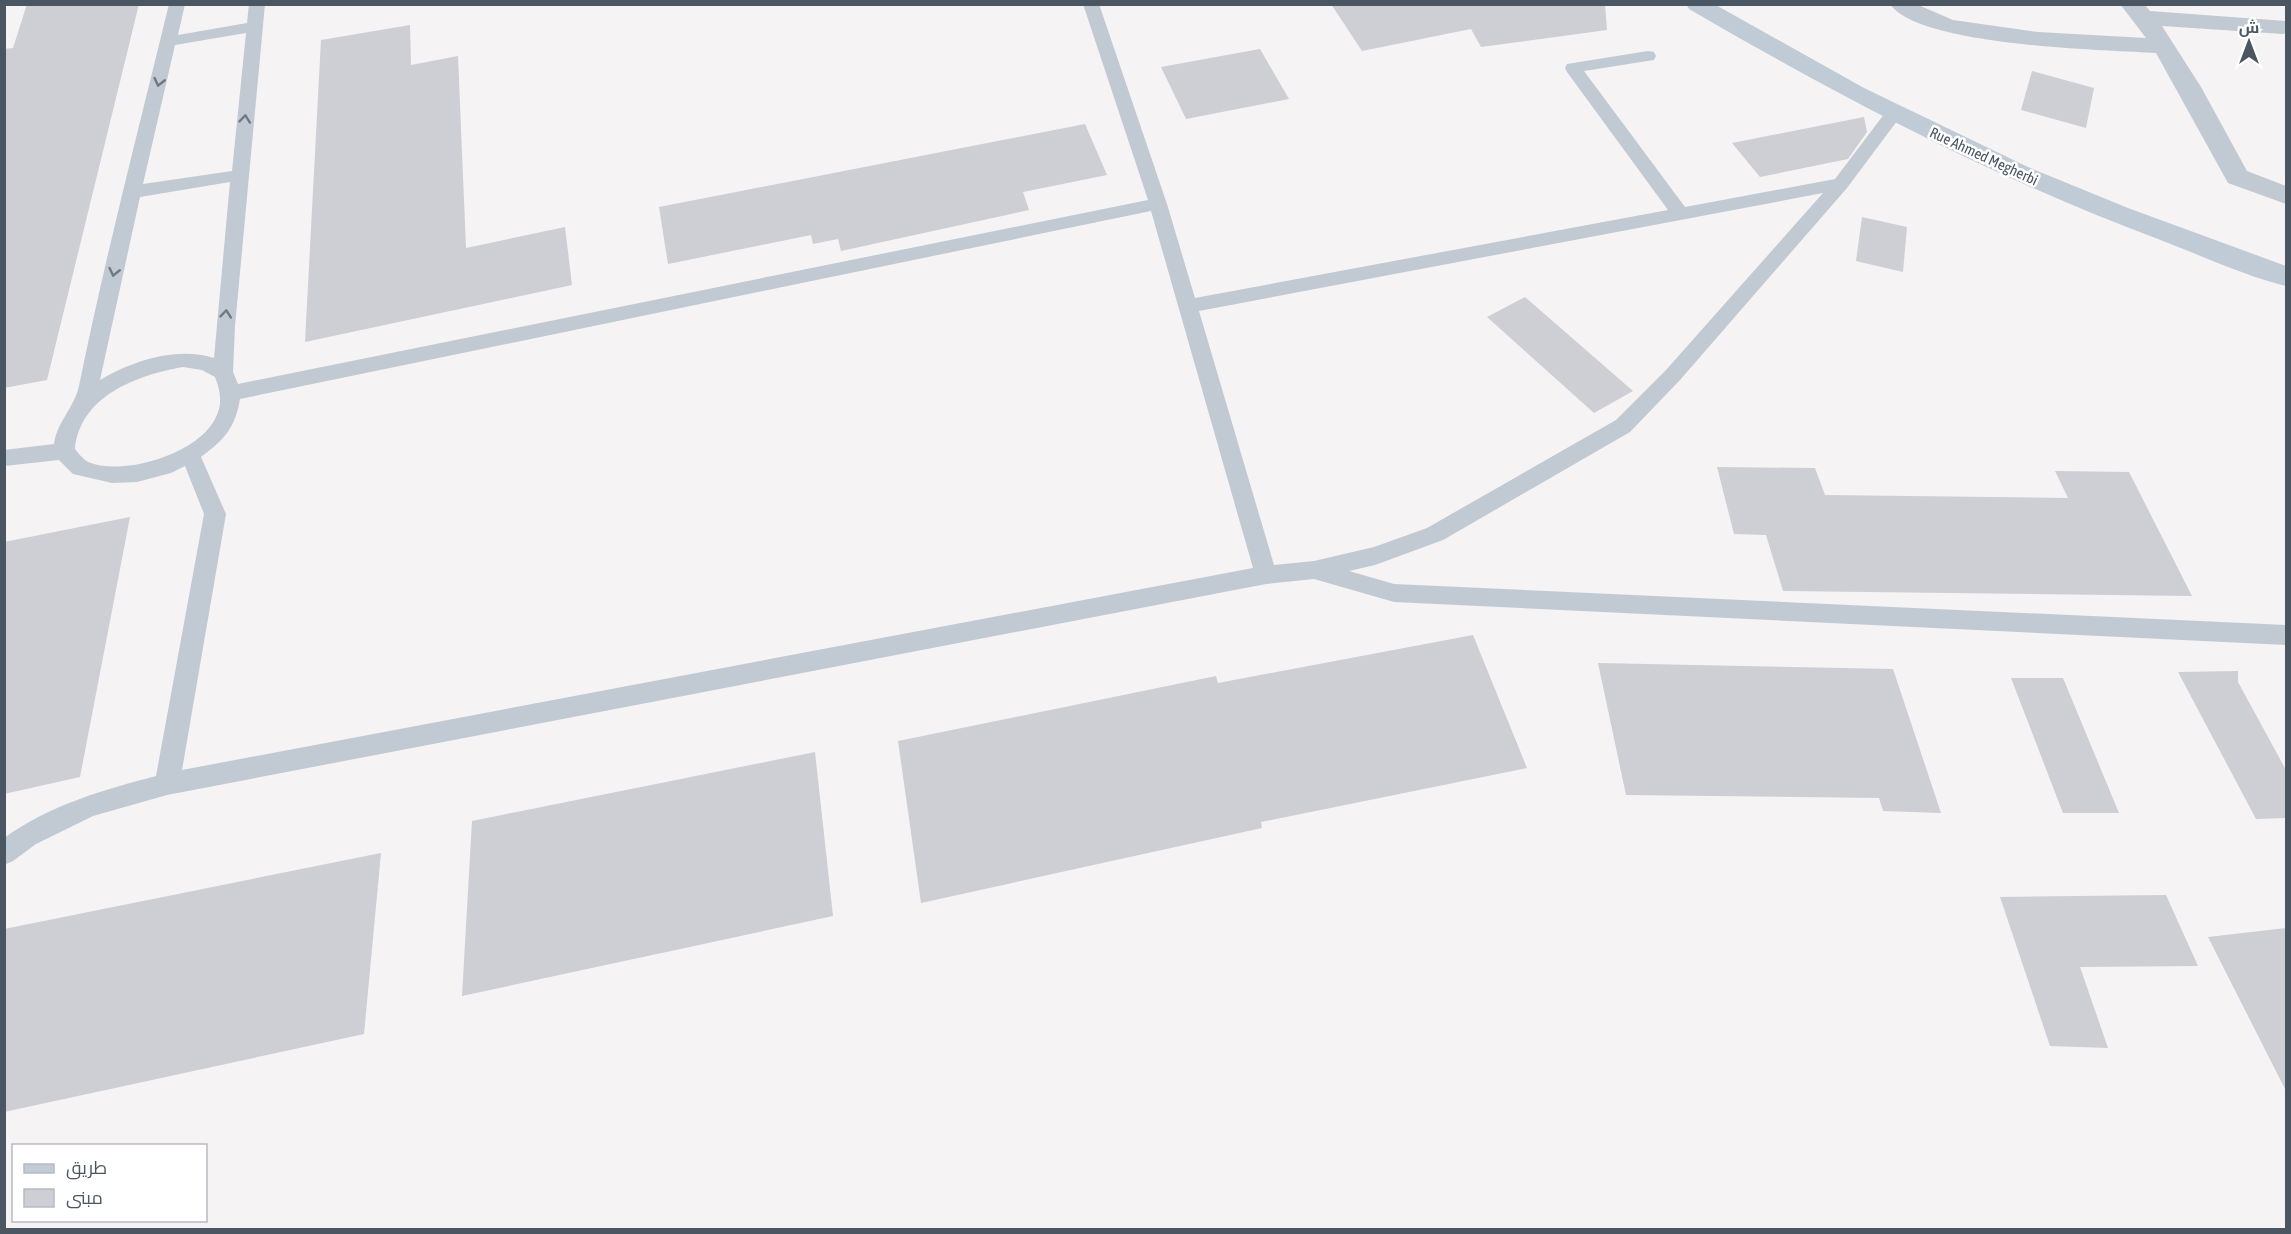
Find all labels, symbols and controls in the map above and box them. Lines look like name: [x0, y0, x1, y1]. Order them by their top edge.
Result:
north arrow: [2219, 12, 2279, 72]
text: ش: [2239, 18, 2259, 37]
one-way arrow: [153, 77, 166, 87]
one-way arrow: [239, 115, 251, 124]
street label: Rue Ahmed Megherbi: [1927, 124, 2041, 188]
one-way arrow: [108, 266, 121, 276]
one-way arrow: [219, 309, 232, 318]
legend: [12, 1144, 207, 1222]
text: طريق: [66, 1157, 107, 1180]
text: مبنى: [66, 1187, 103, 1209]

